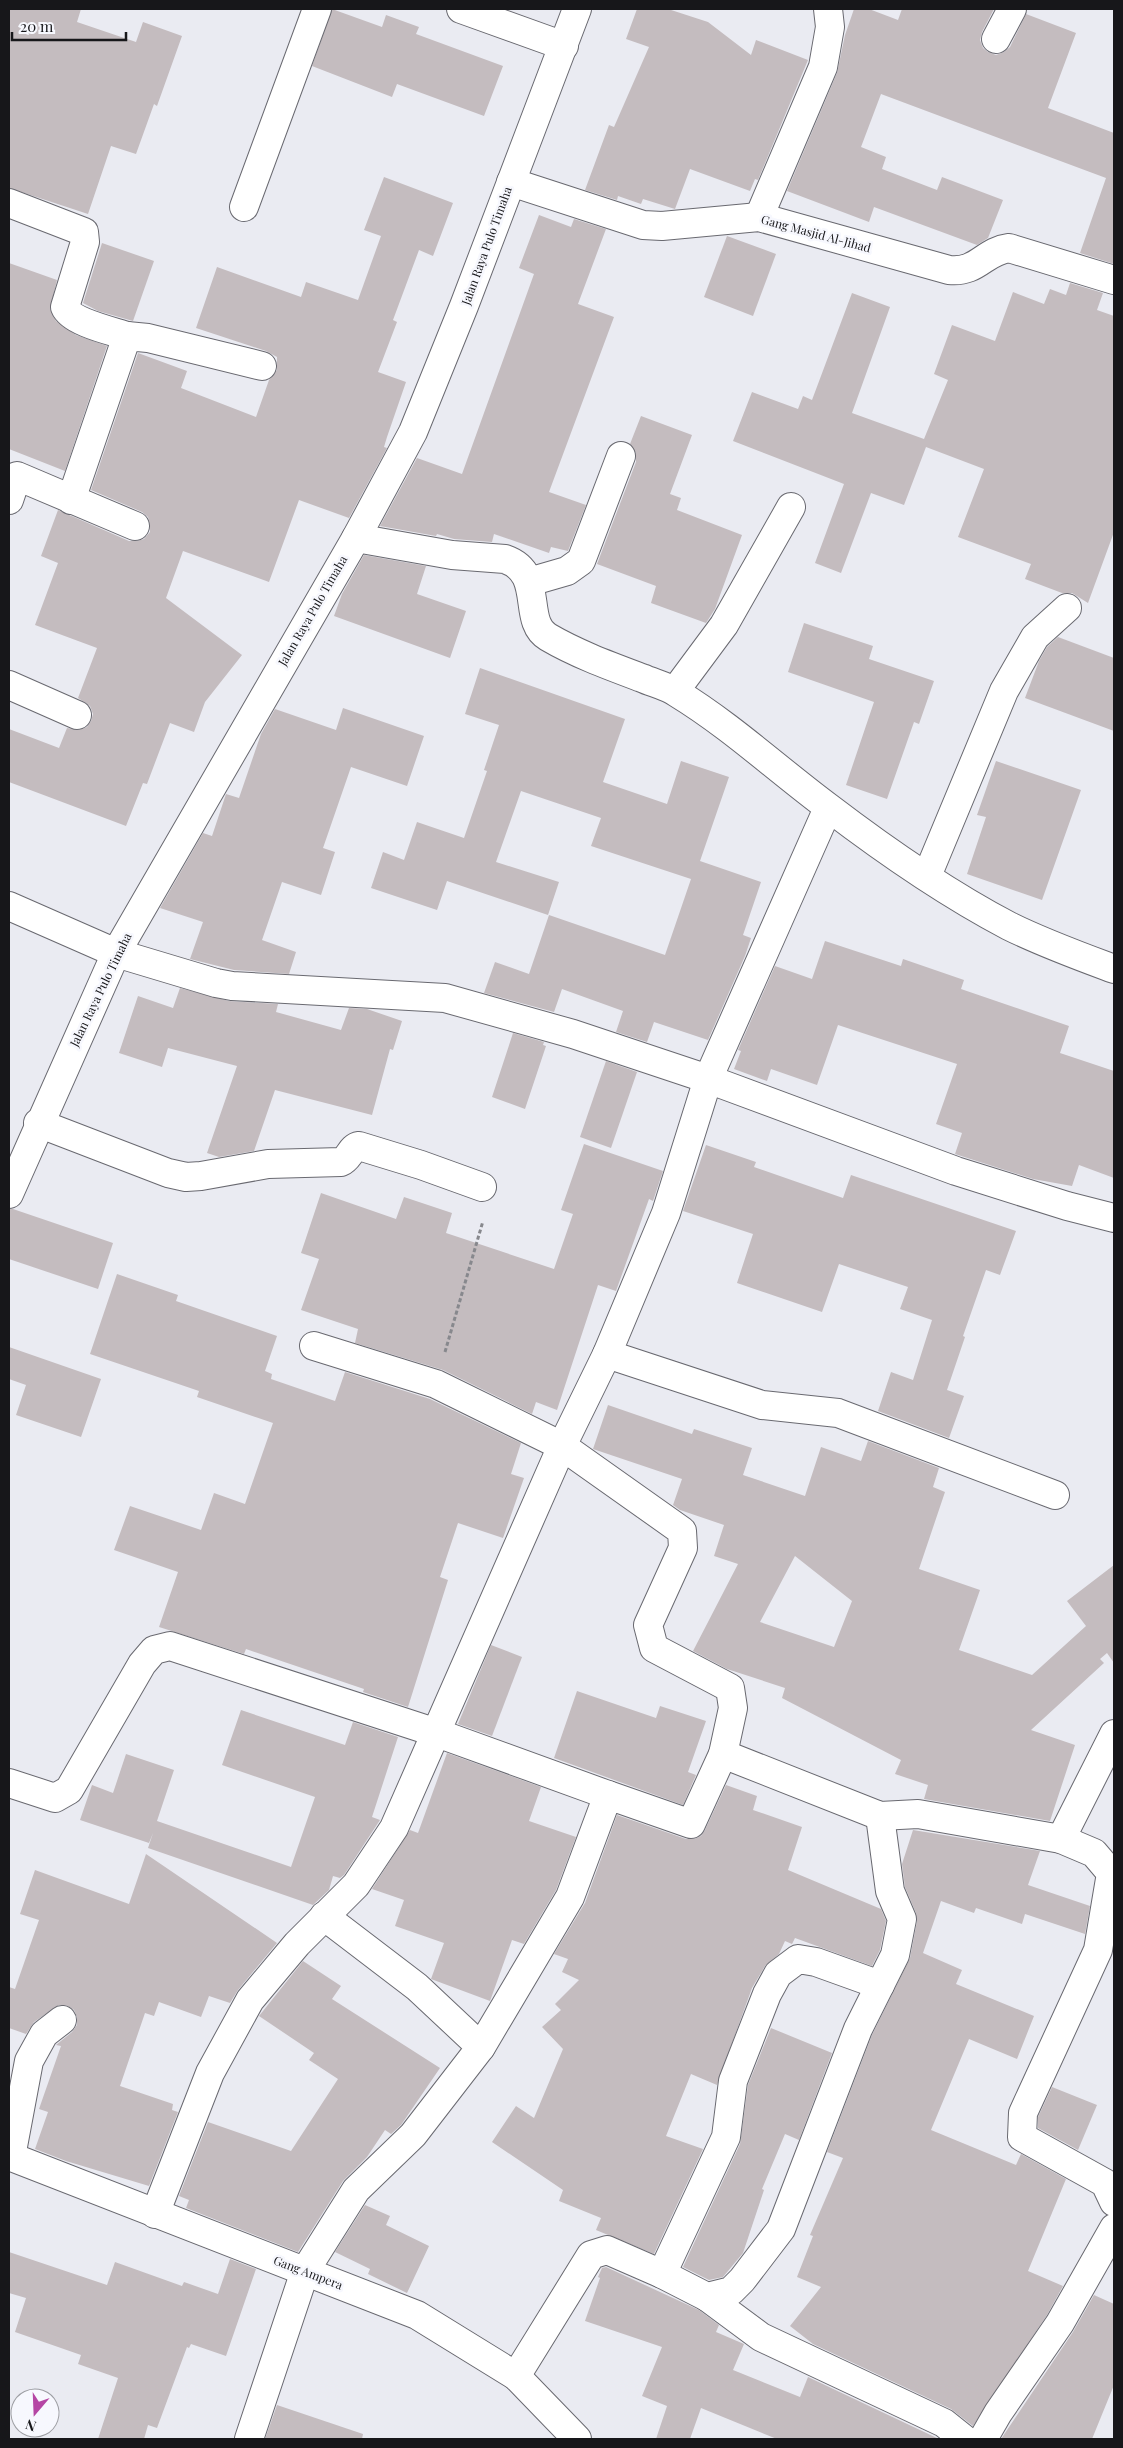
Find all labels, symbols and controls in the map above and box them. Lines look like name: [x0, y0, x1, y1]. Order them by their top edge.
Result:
scale bar: [12, 10, 126, 42]
text: 20 m: [20, 16, 54, 36]
street label: Jalan Raya Pulo Timaha: [457, 184, 515, 308]
street label: Gang Masjid Al-Jihad: [760, 211, 873, 255]
street label: Jalan Raya Pulo Timaha: [273, 552, 350, 669]
street label: Jalan Raya Pulo Timaha: [65, 930, 135, 1050]
street label: Gang Ampera: [271, 2252, 345, 2293]
north arrow: [10, 2388, 60, 2438]
text: N: [23, 2415, 38, 2436]

